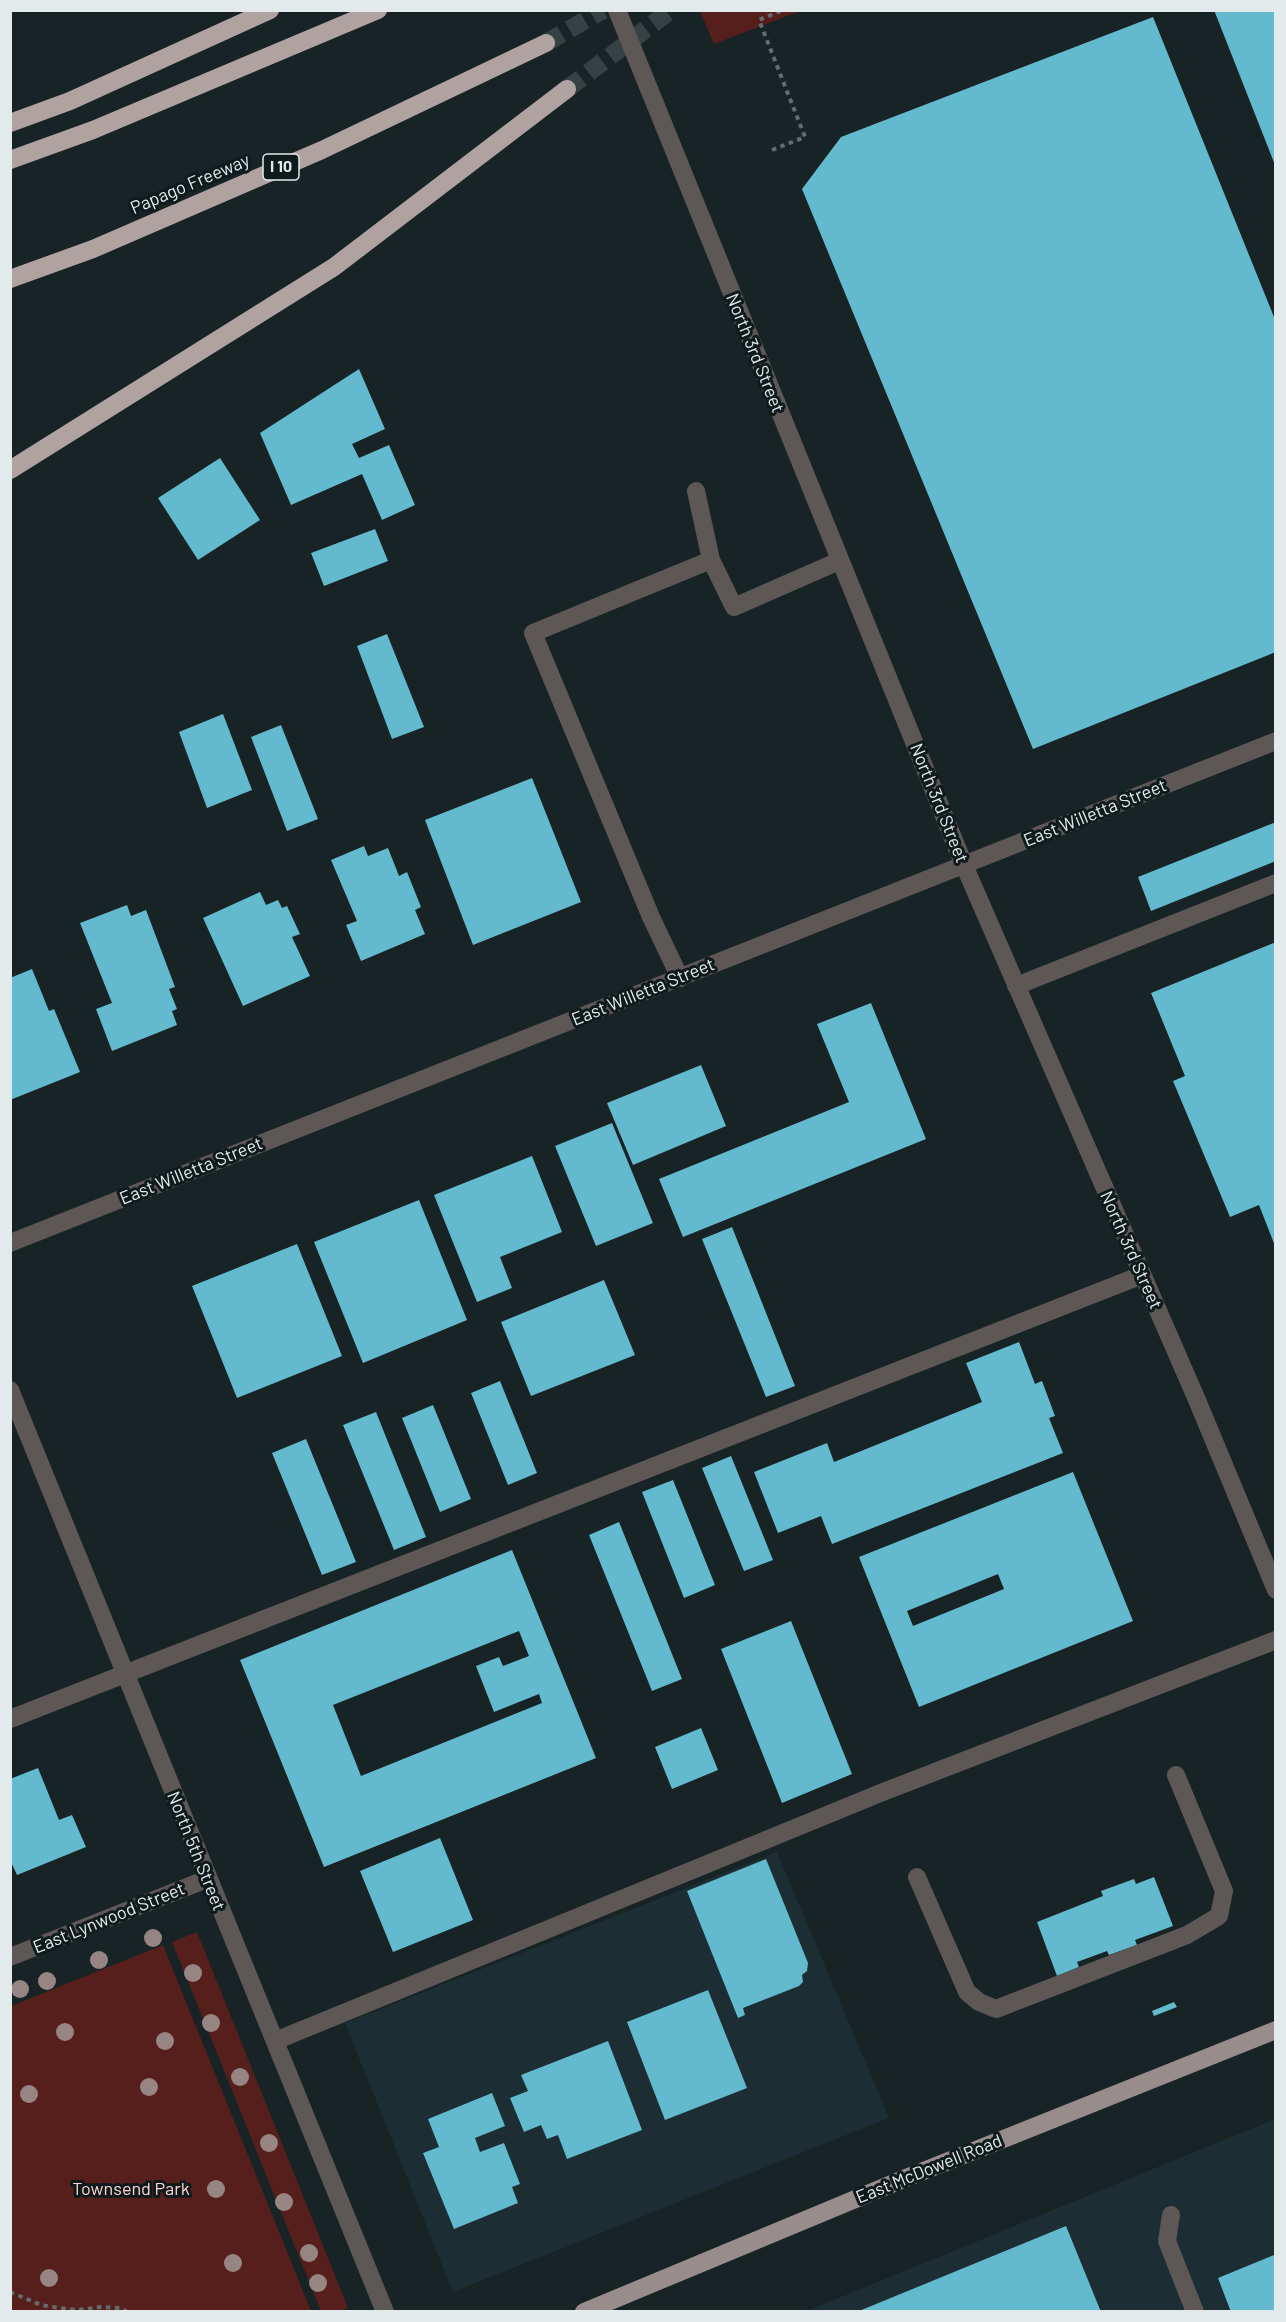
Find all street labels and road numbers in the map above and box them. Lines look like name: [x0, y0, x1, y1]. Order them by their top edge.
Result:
street label: Papago Freeway: [127, 149, 253, 219]
road number: I 10: [263, 154, 299, 180]
street label: North 3rd Street: [721, 290, 789, 416]
street label: North 3rd Street: [905, 740, 973, 866]
street label: East Willetta Street: [1020, 775, 1170, 851]
street label: East Willetta Street: [568, 954, 718, 1030]
street label: East Willetta Street: [116, 1133, 266, 1209]
street label: North 3rd Street: [1095, 1188, 1167, 1312]
street label: North 5th Street: [162, 1788, 230, 1914]
street label: East Lynwood Street: [30, 1878, 188, 1958]
street label: East McDowell Road: [853, 2130, 1005, 2208]

